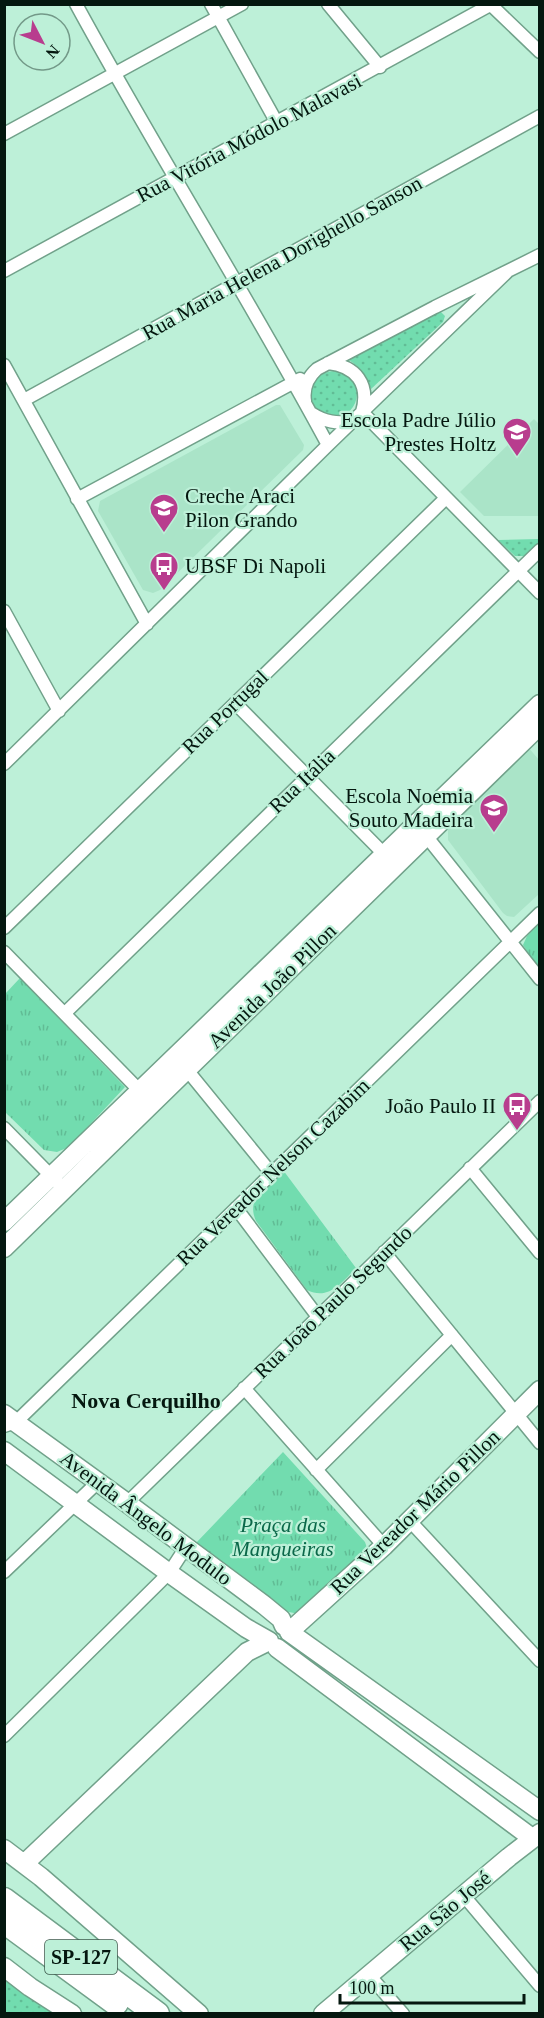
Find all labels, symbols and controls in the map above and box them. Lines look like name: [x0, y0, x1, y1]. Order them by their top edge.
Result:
north arrow: [12, 12, 72, 72]
text: N: [42, 42, 63, 62]
street label: Rua Vitória Módolo Malavasi: [133, 68, 366, 207]
street label: Rua Maria Helena Dorighello Sanson: [138, 171, 426, 345]
place label: Escola Padre Júlio Prestes Holtz: [341, 408, 496, 456]
school or university icon: Escola Padre Júlio Prestes Holtz: [501, 416, 533, 458]
place label: Creche Araci Pilon Grando: [185, 484, 298, 532]
school or university icon: Creche Araci Pilon Grando: [148, 492, 180, 534]
bus stop icon: UBSF Di Napoli: [148, 550, 180, 592]
place label: UBSF Di Napoli: [185, 554, 326, 578]
street label: Rua Portugal: [177, 665, 273, 759]
street label: Rua Itália: [264, 743, 340, 818]
place label: Escola Noemia Souto Madeira: [345, 784, 474, 832]
school or university icon: Escola Noemia Souto Madeira: [478, 792, 510, 834]
street label: Avenida João Pillon: [203, 918, 341, 1053]
street label: Rua Vereador Nelson Cazabim: [171, 1073, 375, 1271]
bus stop icon: João Paulo II: [501, 1090, 533, 1132]
place label: João Paulo II: [385, 1094, 496, 1118]
street label: Rua João Paulo Segundo: [249, 1221, 417, 1383]
district label: Nova Cerquilho: [71, 1388, 221, 1413]
street label: Rua Vereador Mário Pillon: [325, 1424, 505, 1599]
street label: Avenida Ângelo Modulo: [56, 1446, 236, 1590]
park label: Praça das Mangueiras: [231, 1513, 334, 1561]
street label: Rua São José: [394, 1866, 496, 1956]
road number: SP-127: [45, 1940, 117, 1974]
scale bar: [340, 1967, 524, 2005]
text: 100 m: [349, 1978, 395, 1998]

